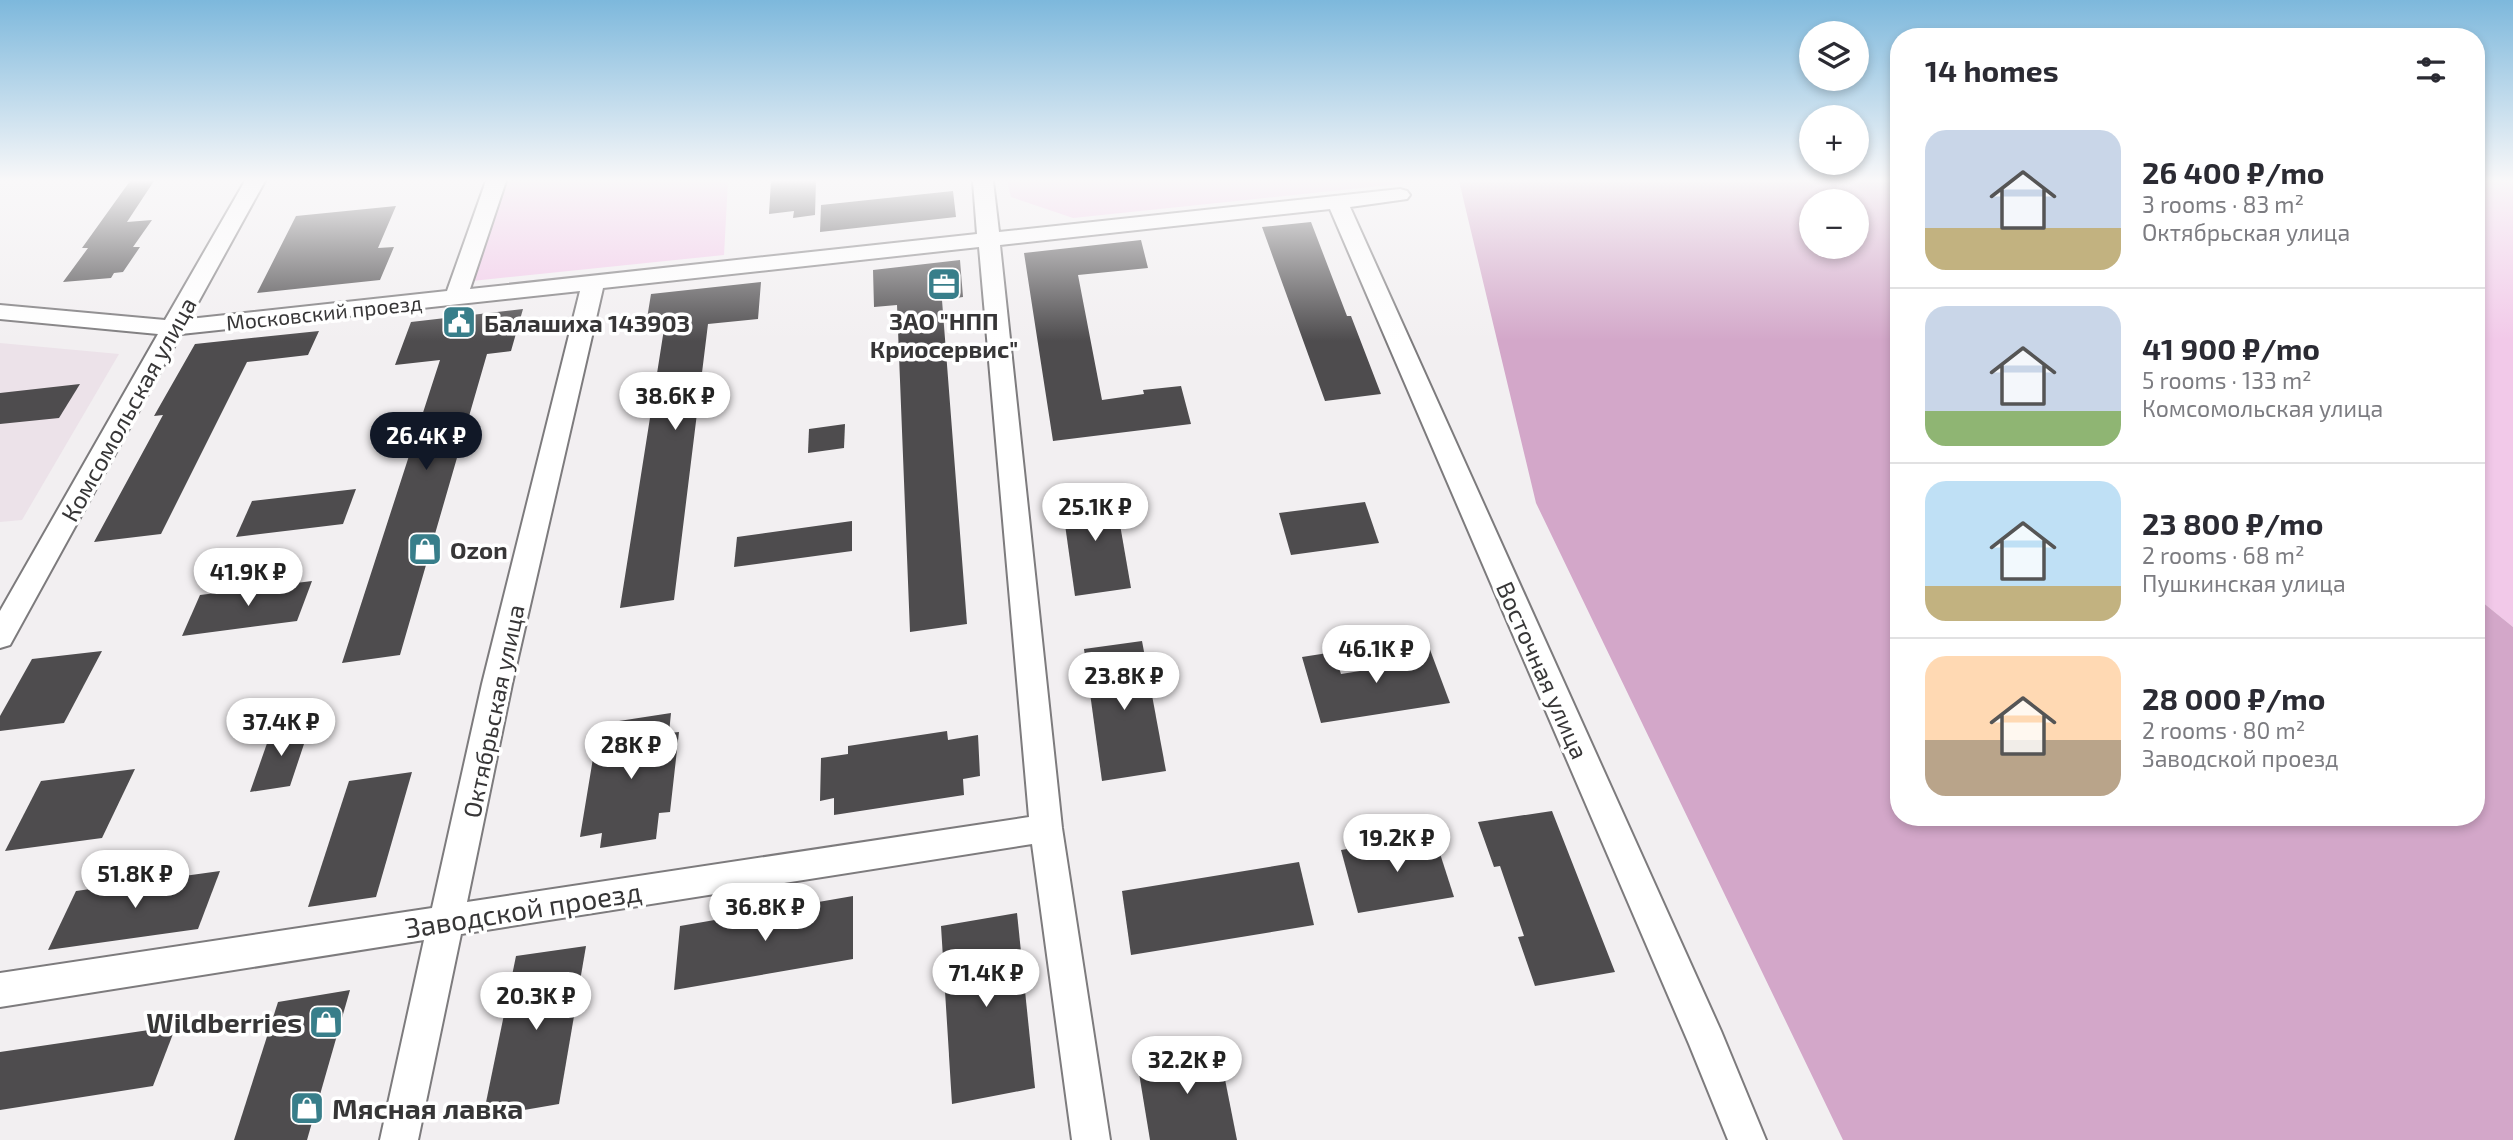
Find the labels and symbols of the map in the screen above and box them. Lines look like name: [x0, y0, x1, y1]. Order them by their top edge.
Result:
office icon: ЗАО "НПП Криосервис": [925, 265, 963, 303]
street label: Московский проезд: [225, 289, 423, 335]
street label: Комсомольская улица: [54, 292, 203, 527]
public building icon: Балашиха 143903: [440, 303, 478, 341]
place label: ЗАО "НПП Криосервис": [870, 306, 1018, 363]
place label: Балашиха 143903: [484, 308, 690, 337]
pin: 38.6K ₽: [610, 372, 740, 432]
pin: 26.4K ₽: [361, 412, 491, 472]
pin: 25.1K ₽: [1030, 484, 1160, 543]
shop icon: Ozon: [406, 530, 444, 568]
place label: Ozon: [450, 535, 508, 564]
pin: 41.9K ₽: [183, 548, 313, 608]
street label: Восточная улица: [1490, 577, 1595, 764]
street label: Октябрьская улица: [456, 602, 531, 820]
pin: 46.1K ₽: [1311, 626, 1441, 685]
pin: 23.8K ₽: [1059, 652, 1189, 712]
pin: 37.4K ₽: [216, 698, 346, 758]
pin: 28K ₽: [582, 722, 680, 781]
pin: 19.2K ₽: [1332, 814, 1462, 874]
pin: 51.8K ₽: [70, 850, 200, 910]
street label: Заводской проезд: [402, 873, 644, 945]
pin: 36.8K ₽: [700, 884, 830, 943]
pin: 71.4K ₽: [921, 950, 1051, 1009]
pin: 20.3K ₽: [471, 972, 601, 1032]
shop icon: Wildberries: [307, 1003, 345, 1041]
place label: Wildberries: [146, 1005, 302, 1039]
pin: 32.2K ₽: [1122, 1036, 1252, 1096]
shop icon: Мясная лавка: [288, 1089, 326, 1127]
place label: Мясная лавка: [332, 1091, 523, 1125]

